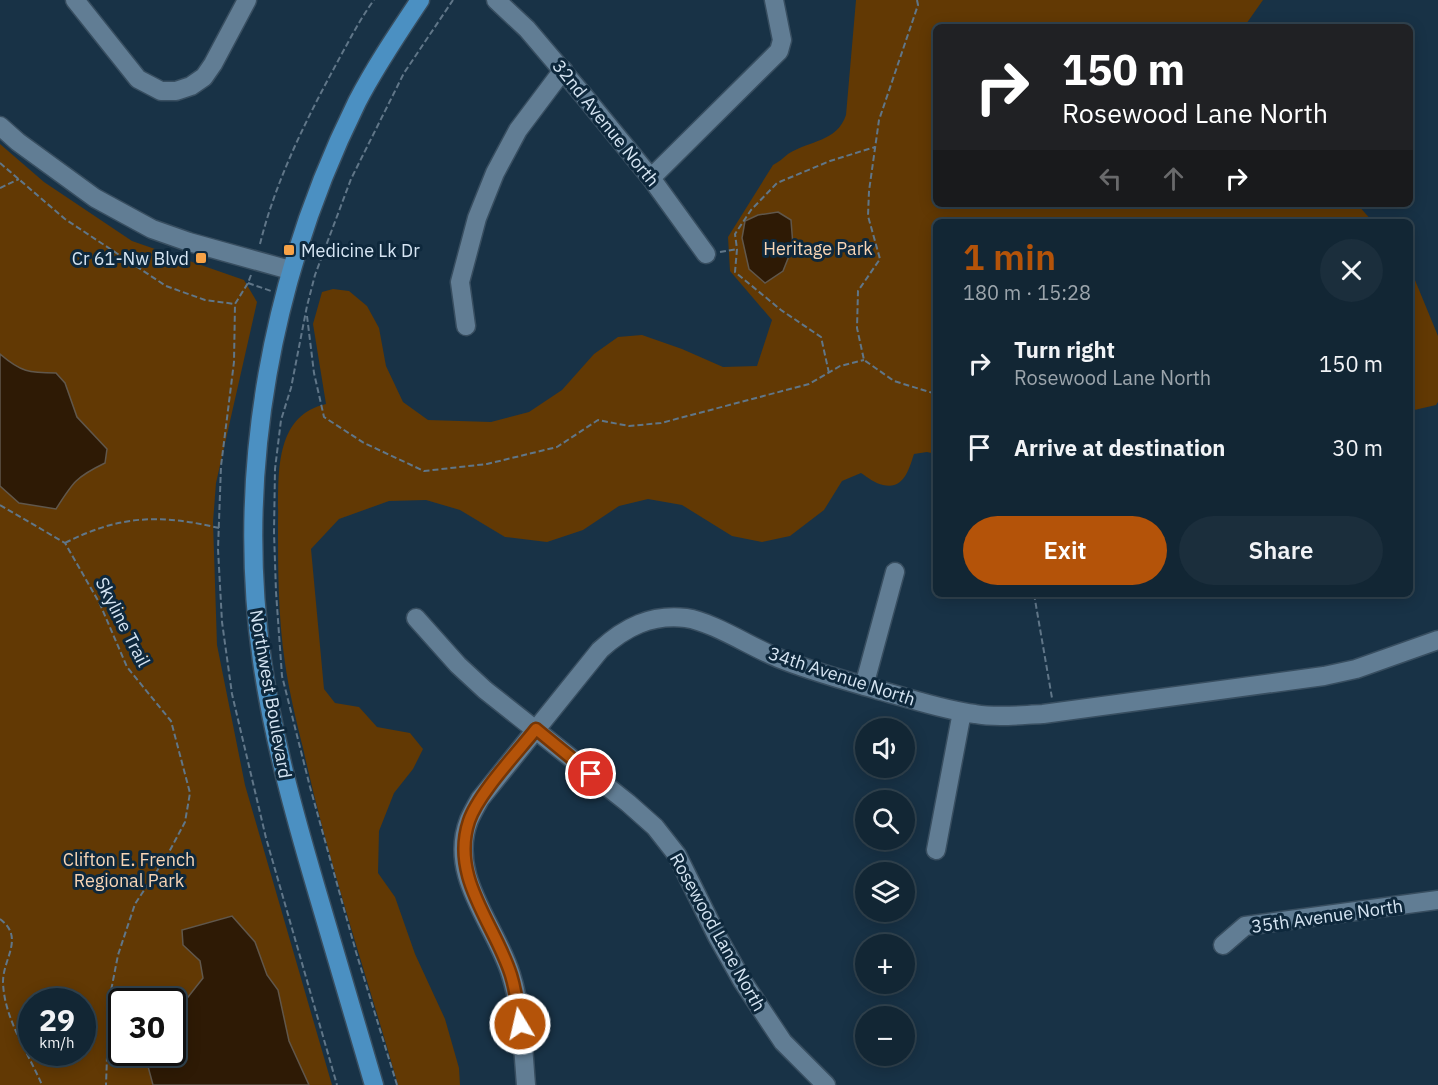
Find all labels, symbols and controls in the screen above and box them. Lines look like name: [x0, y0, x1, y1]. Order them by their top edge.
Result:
text: 150 m: [1062, 42, 1185, 97]
icon: right: [963, 48, 1041, 126]
street label: 32nd Avenue North: [548, 55, 664, 191]
text: Rosewood Lane North: [1062, 95, 1328, 130]
icon: left: [1094, 162, 1127, 195]
icon: ahead: [1157, 162, 1190, 195]
icon: right: [1220, 162, 1253, 195]
text: 1 min: [963, 233, 1056, 280]
park label: Heritage Park: [763, 237, 873, 260]
place label: Medicine Lk Dr: [301, 239, 420, 262]
button: close: [1320, 239, 1383, 302]
marker: Medicine Lk Dr: [282, 243, 296, 257]
place label: Cr 61-Nw Blvd: [72, 247, 189, 270]
marker: Cr 61-Nw Blvd: [194, 251, 208, 265]
text: 180 m · 15:28: [963, 279, 1091, 306]
text: Turn right: [1014, 335, 1115, 364]
icon: right: [963, 347, 996, 380]
text: 150 m: [1319, 349, 1383, 378]
text: Rosewood Lane North: [1014, 364, 1211, 391]
icon: arrive: [963, 431, 996, 464]
text: Arrive at destination: [1014, 433, 1225, 462]
text: 30 m: [1332, 433, 1383, 462]
button: Exit: [963, 516, 1167, 585]
button: Share: [1179, 516, 1383, 585]
street label: Skyline Trail: [91, 573, 155, 671]
street label: Northwest Boulevard: [245, 608, 297, 780]
street label: 34th Avenue North: [766, 641, 918, 711]
map controls: [855, 718, 915, 1066]
button: sound: [855, 718, 915, 778]
pin: [565, 748, 616, 799]
icon: arrive: [574, 757, 607, 790]
button: search: [855, 790, 915, 850]
park label: Clifton E. French Regional Park: [63, 848, 195, 892]
street label: Rosewood Lane North: [665, 849, 771, 1015]
button: layers: [855, 862, 915, 922]
street label: 35th Avenue North: [1250, 894, 1404, 938]
button: +: [855, 934, 915, 994]
speed limit sign: 30: [108, 988, 186, 1066]
position arrow: [488, 992, 552, 1056]
text: 29: [39, 1000, 75, 1039]
button: −: [855, 1006, 915, 1066]
text: km/h: [39, 1033, 75, 1052]

